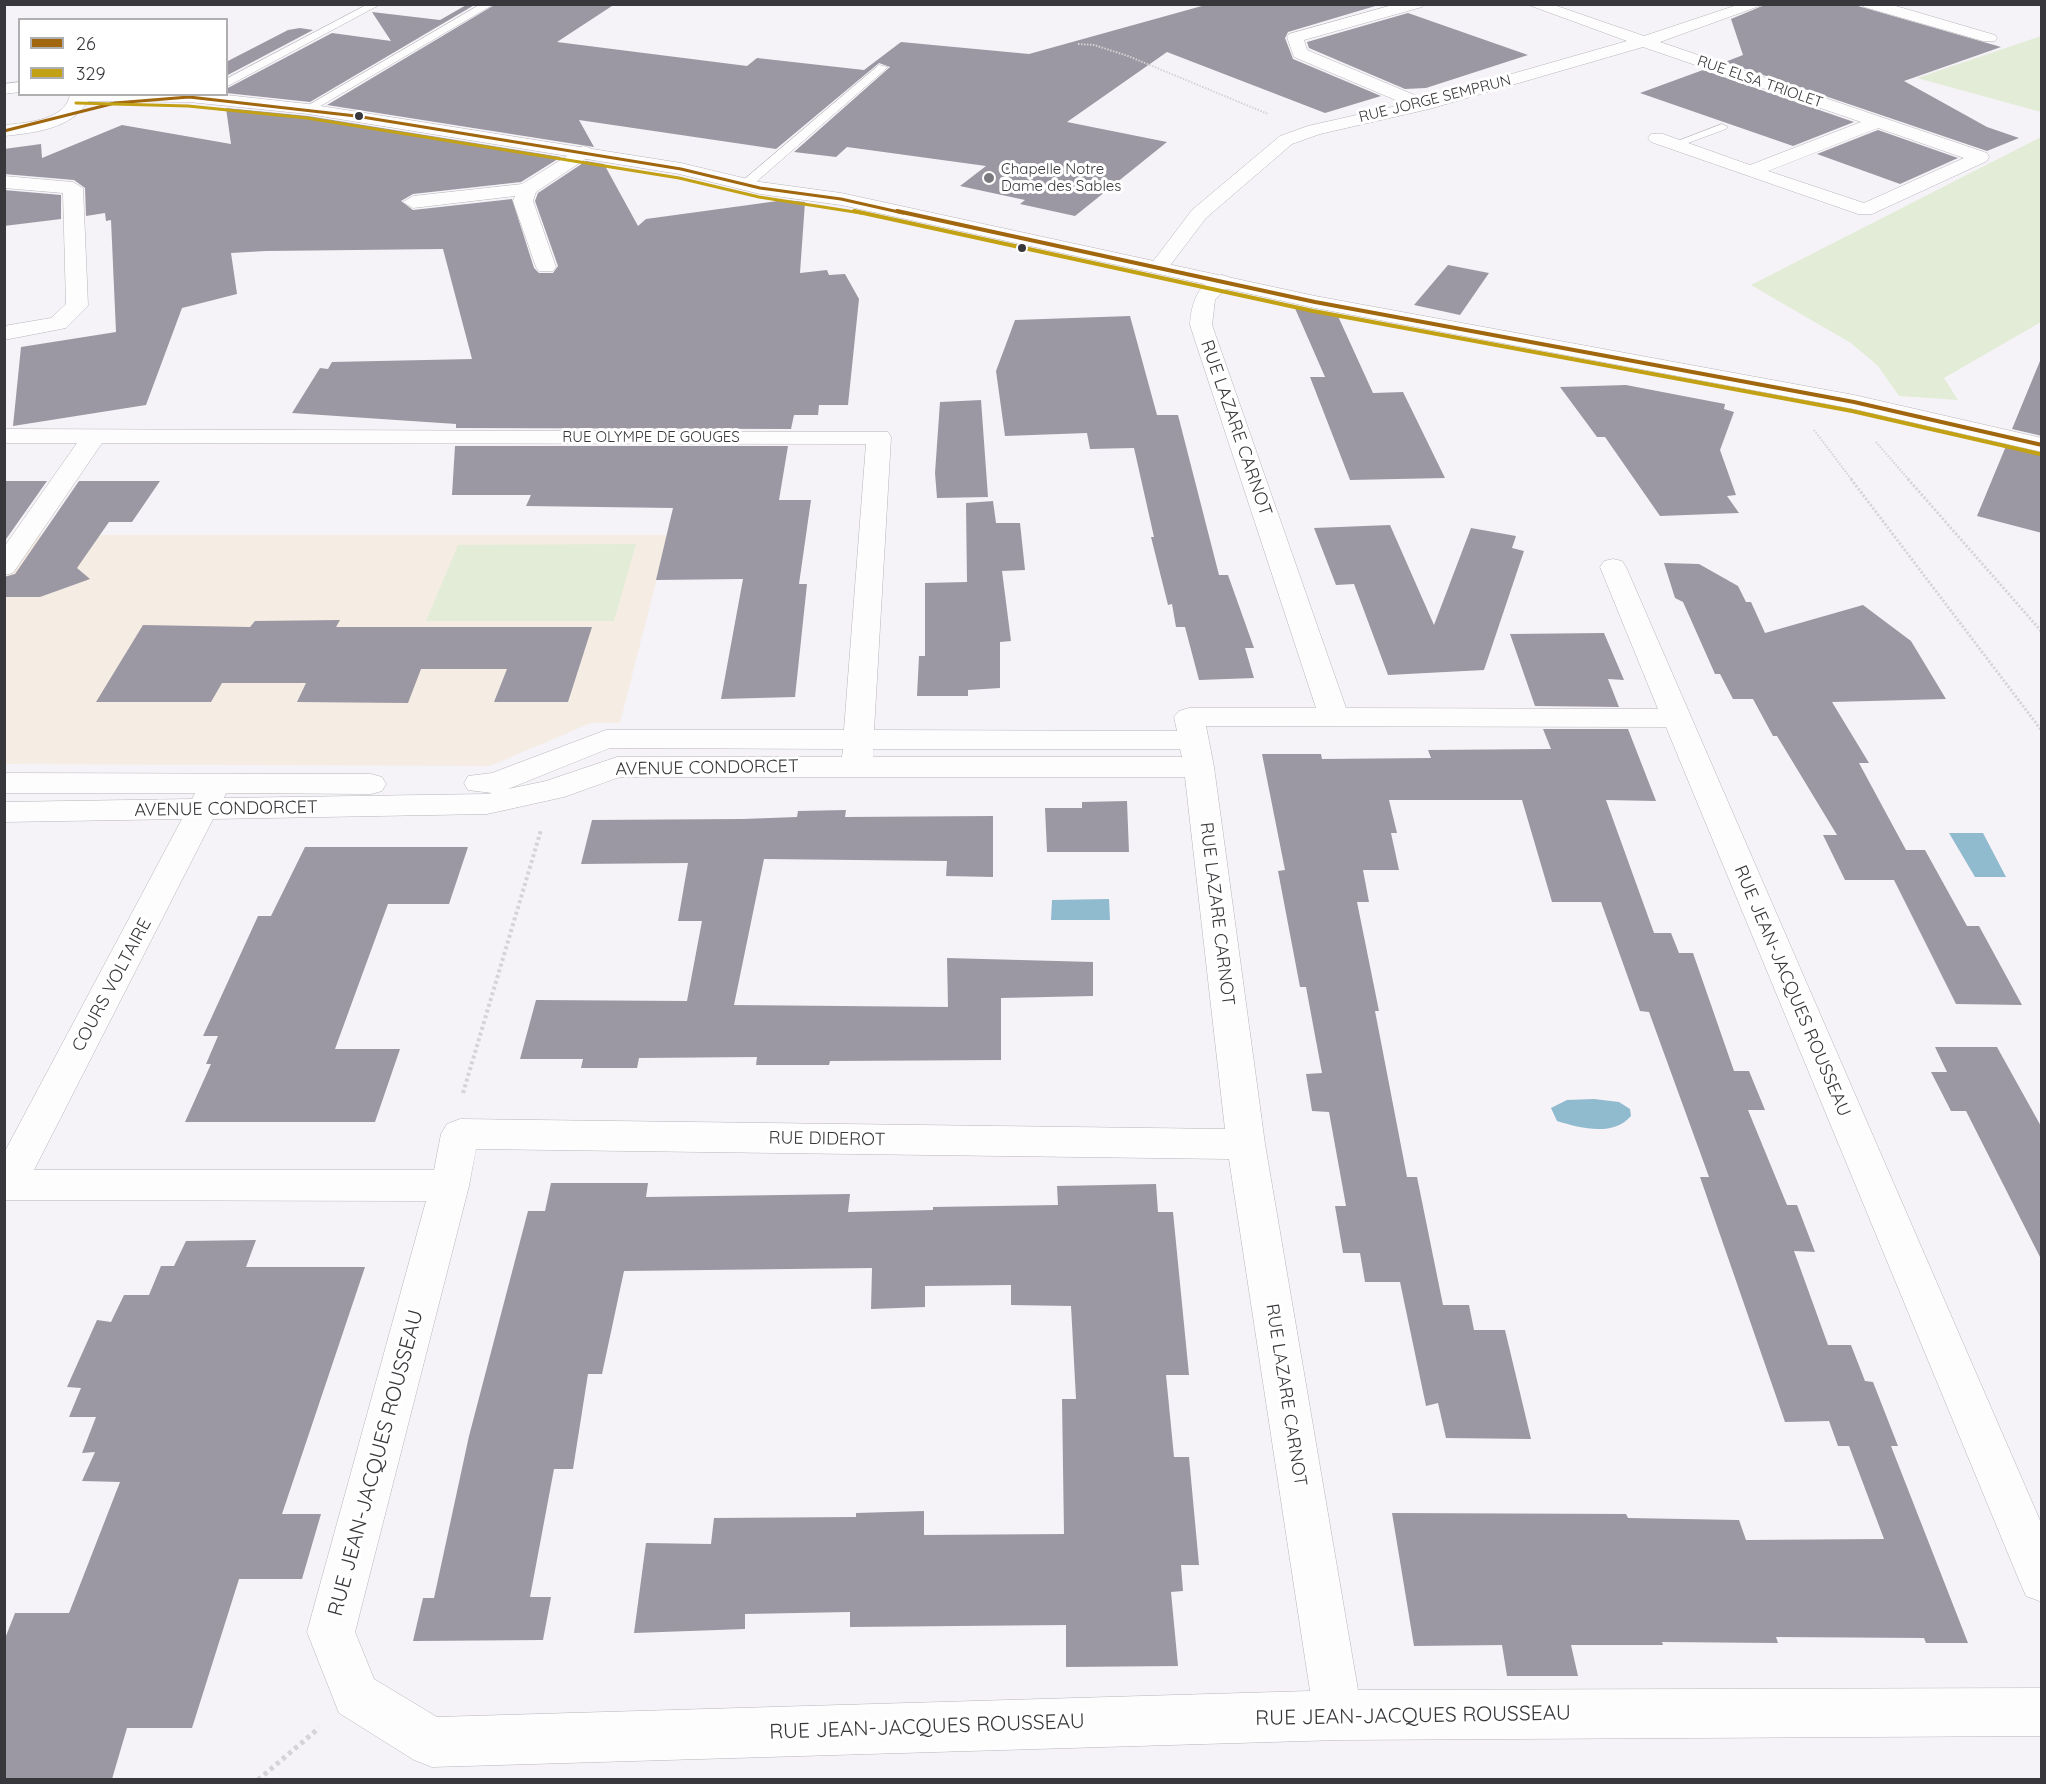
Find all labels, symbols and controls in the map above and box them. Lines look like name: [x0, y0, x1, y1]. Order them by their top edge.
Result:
legend: [18, 18, 228, 96]
text: 26: [76, 32, 96, 55]
street label: RUE ELSA TRIOLET: [1695, 52, 1825, 112]
text: 329: [76, 62, 105, 85]
street label: RUE JORGE SEMPRUN: [1357, 71, 1513, 127]
unlabelled marker: [353, 110, 365, 122]
place label: Chapelle Notre Dame des Sables: [1001, 160, 1121, 195]
marker: Chapelle Notre Dame des Sables: [982, 171, 996, 185]
unlabelled marker: [1016, 242, 1028, 254]
street label: RUE LAZARE CARNOT: [1196, 337, 1276, 519]
street label: RUE OLYMPE DE GOUGES: [562, 428, 740, 446]
street label: AVENUE CONDORCET: [615, 756, 799, 780]
street label: AVENUE CONDORCET: [134, 797, 318, 821]
street label: RUE LAZARE CARNOT: [1195, 821, 1239, 1007]
street label: RUE JEAN-JACQUES ROUSSEAU: [1729, 862, 1855, 1120]
street label: COURS VOLTAIRE: [68, 915, 156, 1055]
street label: RUE DIDEROT: [768, 1127, 886, 1151]
street label: RUE LAZARE CARNOT: [1261, 1302, 1311, 1488]
street label: RUE JEAN-JACQUES ROUSSEAU: [323, 1307, 429, 1619]
street label: RUE JEAN-JACQUES ROUSSEAU: [1255, 1701, 1571, 1731]
street label: RUE JEAN-JACQUES ROUSSEAU: [769, 1709, 1085, 1745]

